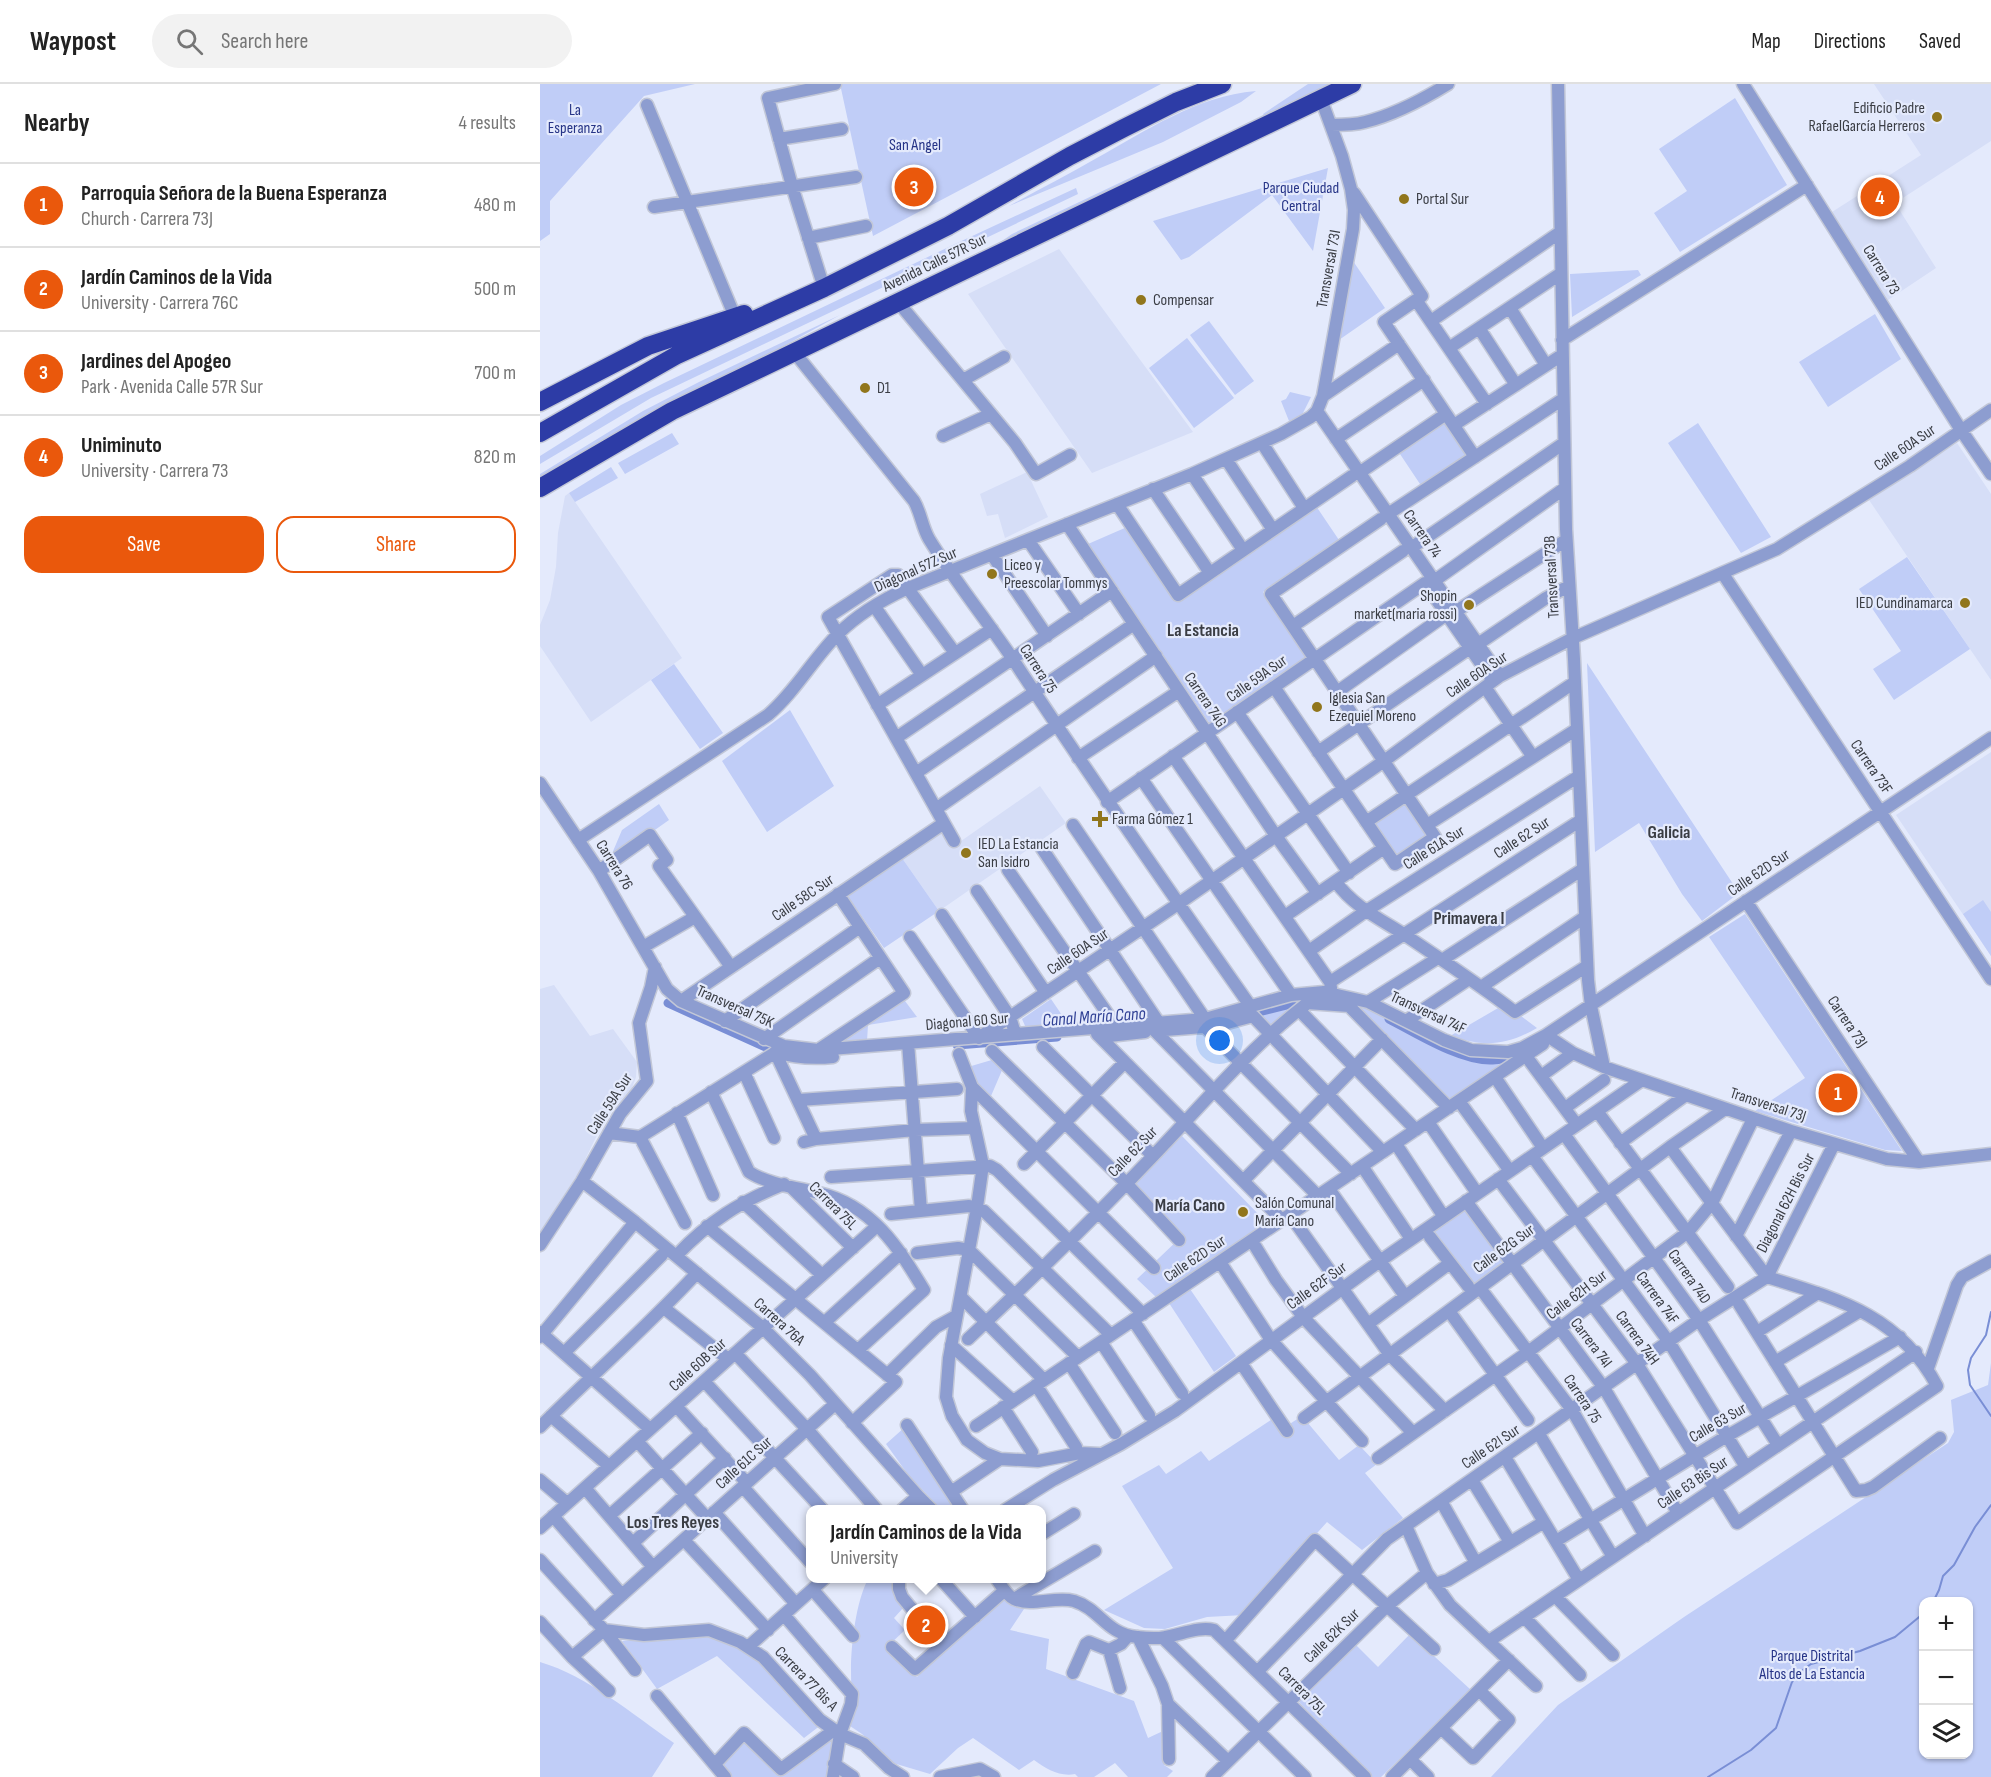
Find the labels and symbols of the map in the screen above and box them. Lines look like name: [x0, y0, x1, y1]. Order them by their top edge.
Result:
place label: Edificio Padre RafaelGarcía Herreros: [1809, 99, 1925, 136]
park label: La Esperanza: [548, 101, 602, 138]
marker: Edificio Padre RafaelGarcía Herreros: [1930, 110, 1944, 124]
park label: San Angel: [889, 136, 941, 155]
pin: 3: [894, 164, 934, 210]
pin: 4: [1860, 174, 1900, 220]
park label: Parque Ciudad Central: [1263, 179, 1339, 216]
place label: Portal Sur: [1416, 190, 1469, 209]
marker: Portal Sur: [1397, 192, 1411, 206]
street label: Transversal 73I: [1313, 228, 1345, 310]
street label: Avenida Calle 57R Sur: [879, 229, 991, 297]
street label: Carrera 73: [1858, 242, 1904, 298]
place label: Compensar: [1153, 291, 1214, 310]
marker: Compensar: [1134, 293, 1148, 307]
place label: D1: [877, 379, 891, 398]
marker: D1: [858, 381, 872, 395]
street label: Calle 60A Sur: [1871, 420, 1940, 475]
street label: Carrera 74: [1399, 506, 1446, 562]
street label: Transversal 73B: [1540, 535, 1564, 619]
street label: Diagonal 57Z Sur: [872, 543, 961, 597]
place label: Liceo y Preescolar Tommys: [1004, 556, 1108, 593]
marker: Liceo y Preescolar Tommys: [985, 567, 999, 581]
place label: Shopin market(maria rossi): [1354, 587, 1457, 624]
place label: IED Cundinamarca: [1856, 594, 1953, 613]
marker: IED Cundinamarca: [1958, 596, 1972, 610]
marker: Shopin market(maria rossi): [1462, 598, 1476, 612]
district label: La Estancia: [1167, 620, 1239, 641]
street label: Carrera 75: [1015, 641, 1061, 697]
street label: Calle 60A Sur: [1443, 647, 1512, 702]
street label: Calle 59A Sur: [1223, 651, 1291, 707]
street label: Carrera 74G: [1180, 669, 1230, 731]
place label: Iglesia San Ezequiel Moreno: [1329, 689, 1416, 726]
marker: Iglesia San Ezequiel Moreno: [1310, 700, 1324, 714]
street label: Carrera 73F: [1846, 736, 1896, 798]
place label: Farma Gómez 1: [1112, 810, 1193, 829]
marker: Farma Gómez 1: [1093, 812, 1107, 826]
street label: Calle 62 Sur: [1490, 813, 1554, 863]
street label: Calle 61A Sur: [1400, 821, 1469, 874]
district label: Galicia: [1648, 822, 1690, 843]
place label: IED La Estancia San Isidro: [978, 835, 1059, 872]
street label: Carrera 76: [591, 836, 637, 894]
street label: Calle 62D Sur: [1724, 845, 1794, 901]
marker: IED La Estancia San Isidro: [959, 846, 973, 860]
street label: Calle 58C Sur: [768, 870, 838, 926]
district label: Primavera I: [1433, 908, 1505, 929]
street label: Calle 60A Sur: [1044, 924, 1113, 979]
street label: Transversal 75K: [693, 982, 777, 1033]
street label: Transversal 74F: [1387, 987, 1469, 1039]
street label: Carrera 73J: [1823, 992, 1871, 1052]
water label: Canal María Cano: [1042, 1003, 1147, 1031]
street label: Diagonal 60 Sur: [925, 1009, 1010, 1035]
your location: [1205, 1026, 1234, 1055]
street label: Calle 59A Sur: [583, 1069, 637, 1138]
pin: 1: [1818, 1070, 1858, 1116]
street label: Transversal 73J: [1728, 1084, 1808, 1126]
street label: Calle 62 Sur: [1104, 1122, 1162, 1181]
street label: Diagonal 62H Bis Sur: [1753, 1150, 1819, 1256]
street label: Carrera 75L: [805, 1178, 861, 1234]
place label: Salón Comunal María Cano: [1255, 1194, 1334, 1231]
district label: María Cano: [1155, 1195, 1225, 1216]
marker: Salón Comunal María Cano: [1236, 1205, 1250, 1219]
street label: Calle 62G Sur: [1470, 1220, 1539, 1278]
street label: Calle 62D Sur: [1160, 1231, 1230, 1287]
street label: Carrera 74D: [1663, 1246, 1715, 1308]
street label: Calle 62F Sur: [1283, 1258, 1351, 1314]
street label: Calle 62H Sur: [1543, 1266, 1611, 1324]
street label: Carrera 74F: [1632, 1268, 1682, 1328]
street label: Carrera 76A: [749, 1294, 809, 1350]
street label: Carrera 74H: [1611, 1307, 1663, 1369]
street label: Carrera 74I: [1566, 1314, 1616, 1372]
street label: Calle 60B Sur: [665, 1334, 731, 1396]
street label: Carrera 75: [1559, 1371, 1605, 1427]
street label: Calle 63 Sur: [1686, 1399, 1750, 1447]
street label: Calle 62I Sur: [1458, 1420, 1524, 1473]
street label: Calle 61C Sur: [712, 1432, 777, 1493]
street label: Calle 63 Bis Sur: [1654, 1452, 1732, 1514]
district label: Los Tres Reyes: [627, 1512, 719, 1533]
pin: 2: [906, 1602, 946, 1648]
street label: Calle 62K Sur: [1300, 1604, 1364, 1667]
street label: Carrera 77 Bis A: [770, 1643, 842, 1715]
park label: Parque Distrital Altos de La Estancia: [1758, 1647, 1865, 1684]
street label: Carrera 75L: [1274, 1663, 1330, 1719]

